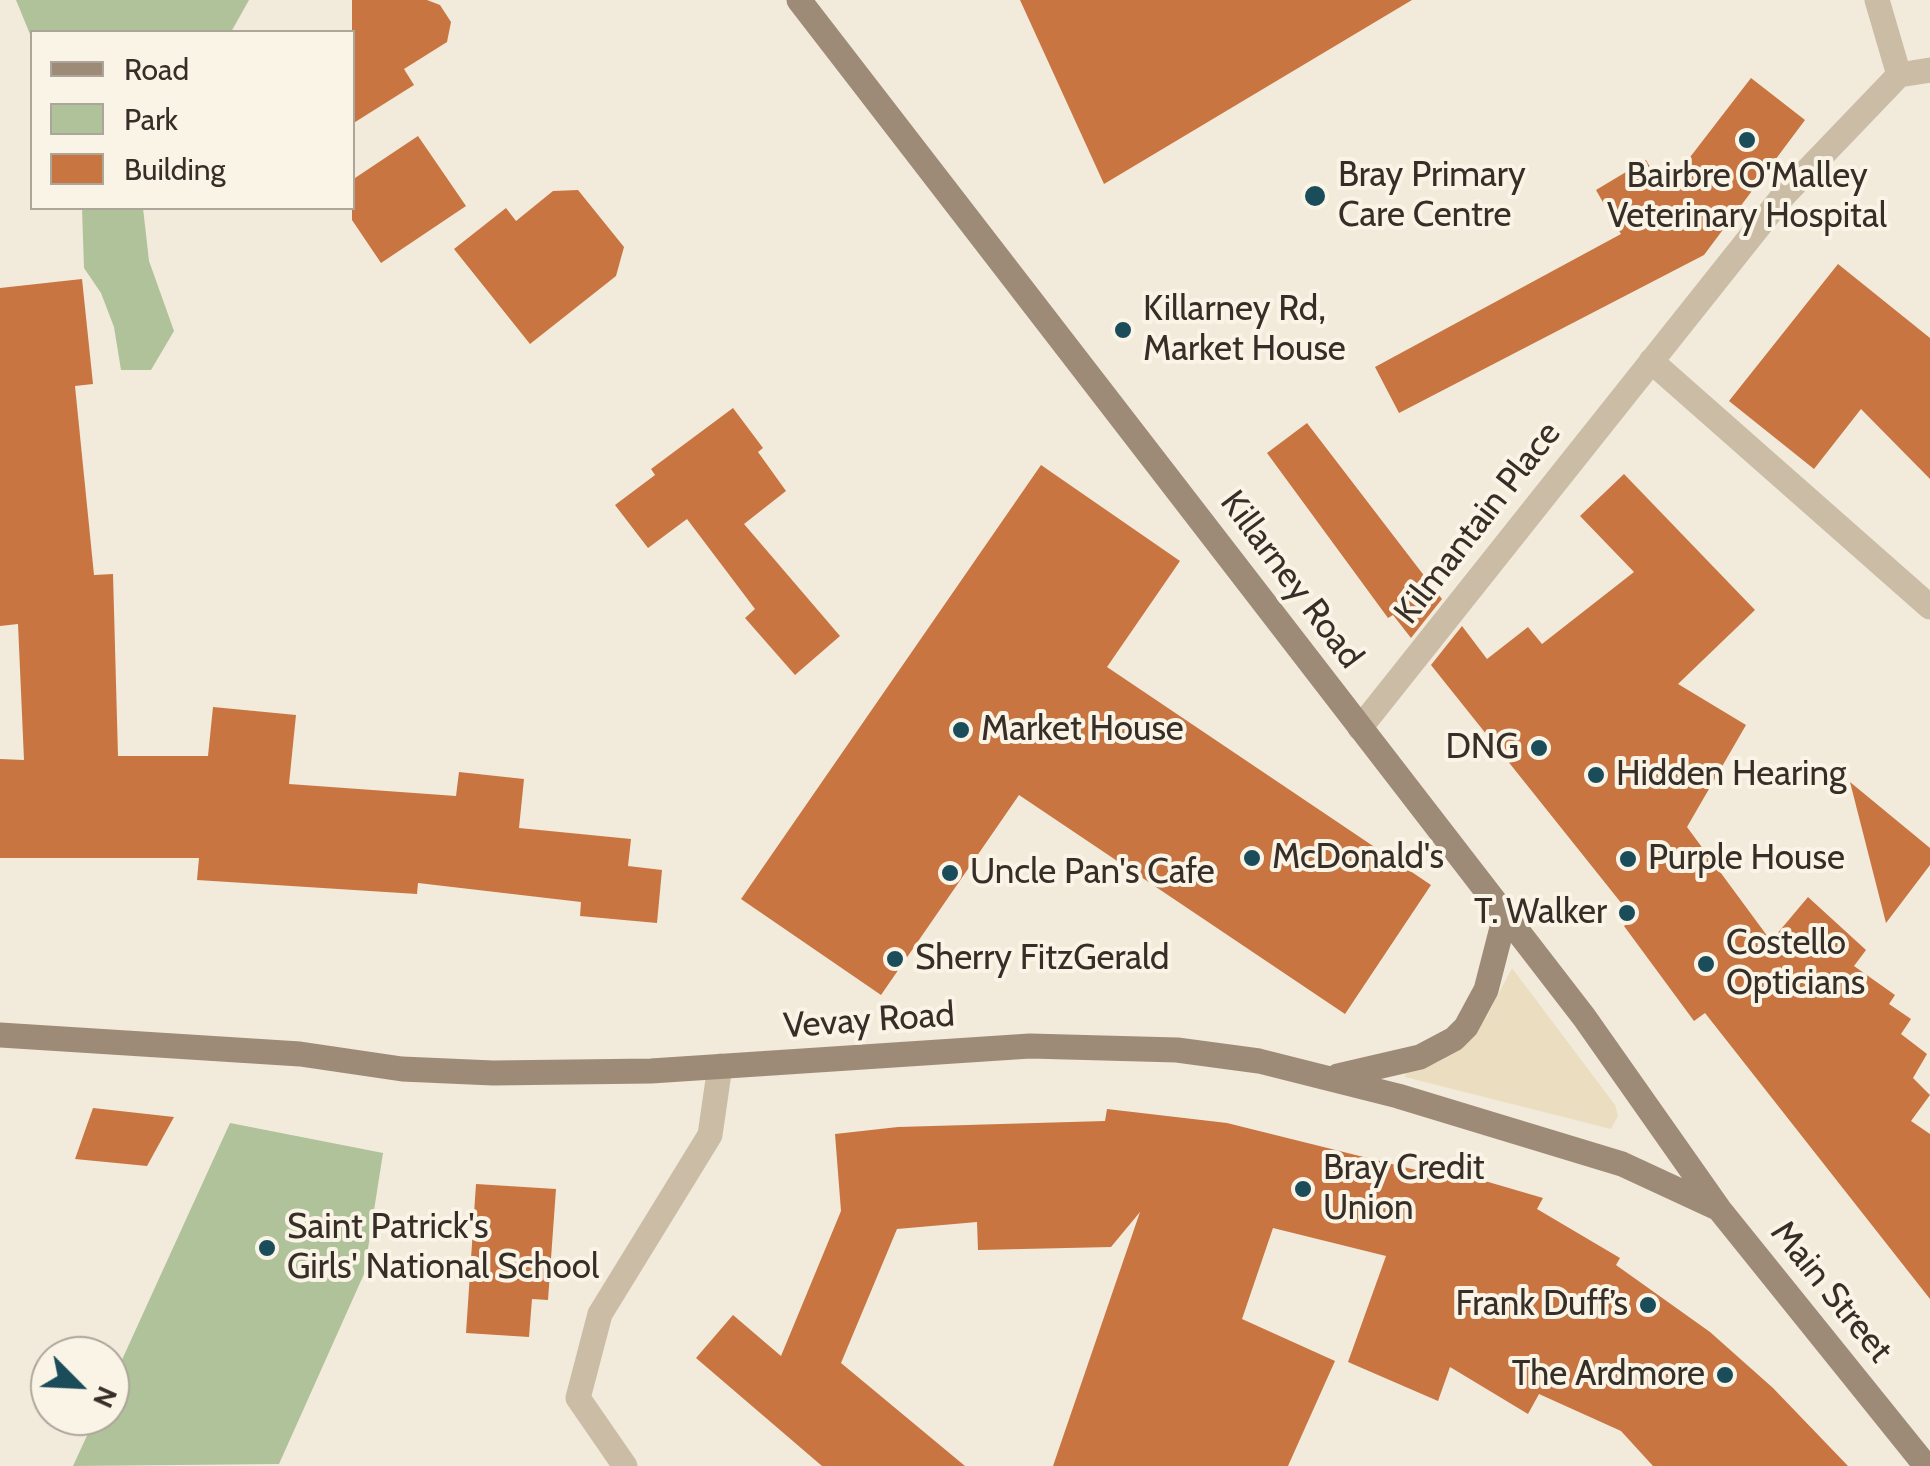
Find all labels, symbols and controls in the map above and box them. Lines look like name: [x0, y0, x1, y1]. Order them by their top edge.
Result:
legend: [30, 30, 355, 210]
text: Road: [124, 51, 189, 88]
text: Park: [124, 101, 178, 138]
marker: Bairbre O'Malley Veterinary Hospital: [1736, 129, 1758, 151]
text: Building: [124, 151, 226, 188]
place label: Bray Primary Care Centre: [1338, 155, 1526, 237]
place label: Bairbre O'Malley Veterinary Hospital: [1607, 156, 1887, 238]
marker: Bray Primary Care Centre: [1302, 183, 1328, 209]
place label: Killarney Rd, Market House: [1143, 289, 1346, 371]
marker: Killarney Rd, Market House: [1112, 319, 1134, 341]
street label: Kilmantain Place: [1386, 414, 1570, 632]
street label: Killarney Road: [1211, 483, 1371, 677]
place label: Market House: [981, 709, 1184, 751]
marker: Market House: [950, 719, 972, 741]
place label: DNG: [1445, 727, 1519, 769]
marker: DNG: [1528, 737, 1550, 759]
place label: Hidden Hearing: [1616, 754, 1846, 796]
marker: Hidden Hearing: [1585, 764, 1607, 786]
place label: McDonald's: [1272, 837, 1444, 879]
place label: Purple House: [1648, 838, 1845, 880]
marker: McDonald's: [1241, 847, 1263, 869]
marker: Purple House: [1617, 848, 1639, 870]
place label: Uncle Pan's Cafe: [970, 852, 1215, 894]
marker: Uncle Pan's Cafe: [939, 862, 961, 884]
place label: T. Walker: [1474, 892, 1607, 934]
marker: T. Walker: [1616, 902, 1638, 924]
place label: Costello Opticians: [1726, 923, 1865, 1005]
place label: Sherry FitzGerald: [915, 938, 1170, 980]
marker: Sherry FitzGerald: [884, 948, 906, 970]
marker: Costello Opticians: [1695, 953, 1717, 975]
street label: Vevay Road: [782, 994, 956, 1048]
place label: Bray Credit Union: [1323, 1148, 1485, 1230]
marker: Bray Credit Union: [1292, 1178, 1314, 1200]
place label: Saint Patrick's Girls' National School: [287, 1207, 599, 1289]
street label: Main Street: [1761, 1213, 1901, 1371]
marker: Saint Patrick's Girls' National School: [256, 1237, 278, 1259]
place label: Frank Duff’s: [1455, 1284, 1628, 1326]
marker: Frank Duff’s: [1637, 1294, 1659, 1316]
north arrow: [30, 1336, 130, 1436]
place label: The Ardmore: [1512, 1354, 1705, 1396]
marker: The Ardmore: [1714, 1364, 1736, 1386]
text: N: [86, 1381, 125, 1413]

